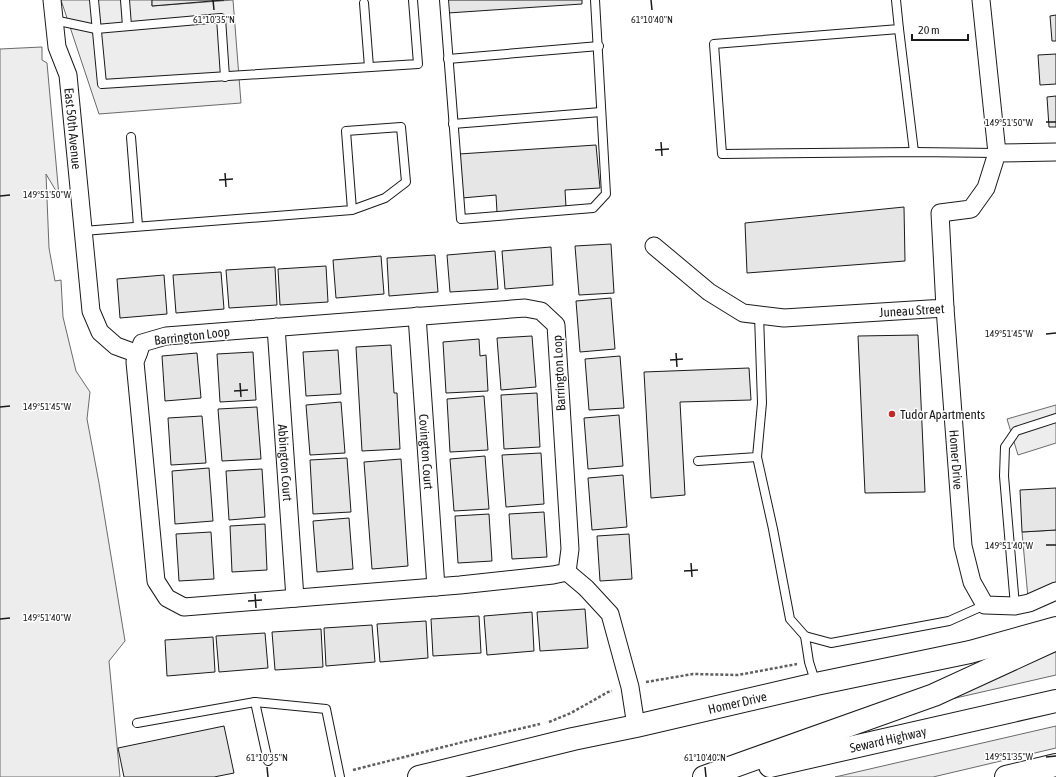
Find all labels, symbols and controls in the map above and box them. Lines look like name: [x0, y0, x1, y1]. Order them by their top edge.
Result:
text: 61°10'35"N: [193, 14, 235, 25]
text: 61°10'40"N: [631, 14, 673, 25]
scale bar: [912, 16, 968, 42]
text: 20 m: [918, 23, 940, 37]
street label: East 50th Avenue: [62, 87, 85, 170]
text: 149°51'50"W: [985, 117, 1034, 128]
text: 149°51'50"W: [23, 189, 72, 200]
street label: Juneau Street: [879, 301, 945, 320]
street label: Barrington Loop: [153, 324, 231, 348]
text: 149°51'45"W: [985, 328, 1034, 339]
street label: Barrington Loop: [550, 335, 568, 411]
text: 149°51'45"W: [23, 401, 72, 412]
place label: Tudor Apartments: [900, 407, 986, 422]
marker: Tudor Apartments: [887, 409, 897, 419]
street label: Covington Court: [416, 413, 437, 490]
street label: Abbington Court: [275, 424, 296, 502]
street label: Homer Drive: [947, 429, 966, 490]
text: 149°51'40"W: [985, 540, 1034, 551]
text: 149°51'40"W: [23, 612, 72, 623]
street label: Homer Drive: [706, 688, 768, 716]
street label: Seward Highway: [848, 723, 928, 755]
text: 149°51'35"W: [985, 751, 1034, 762]
text: 61°10'35"N: [246, 752, 288, 763]
text: 61°10'40"N: [684, 752, 726, 763]

